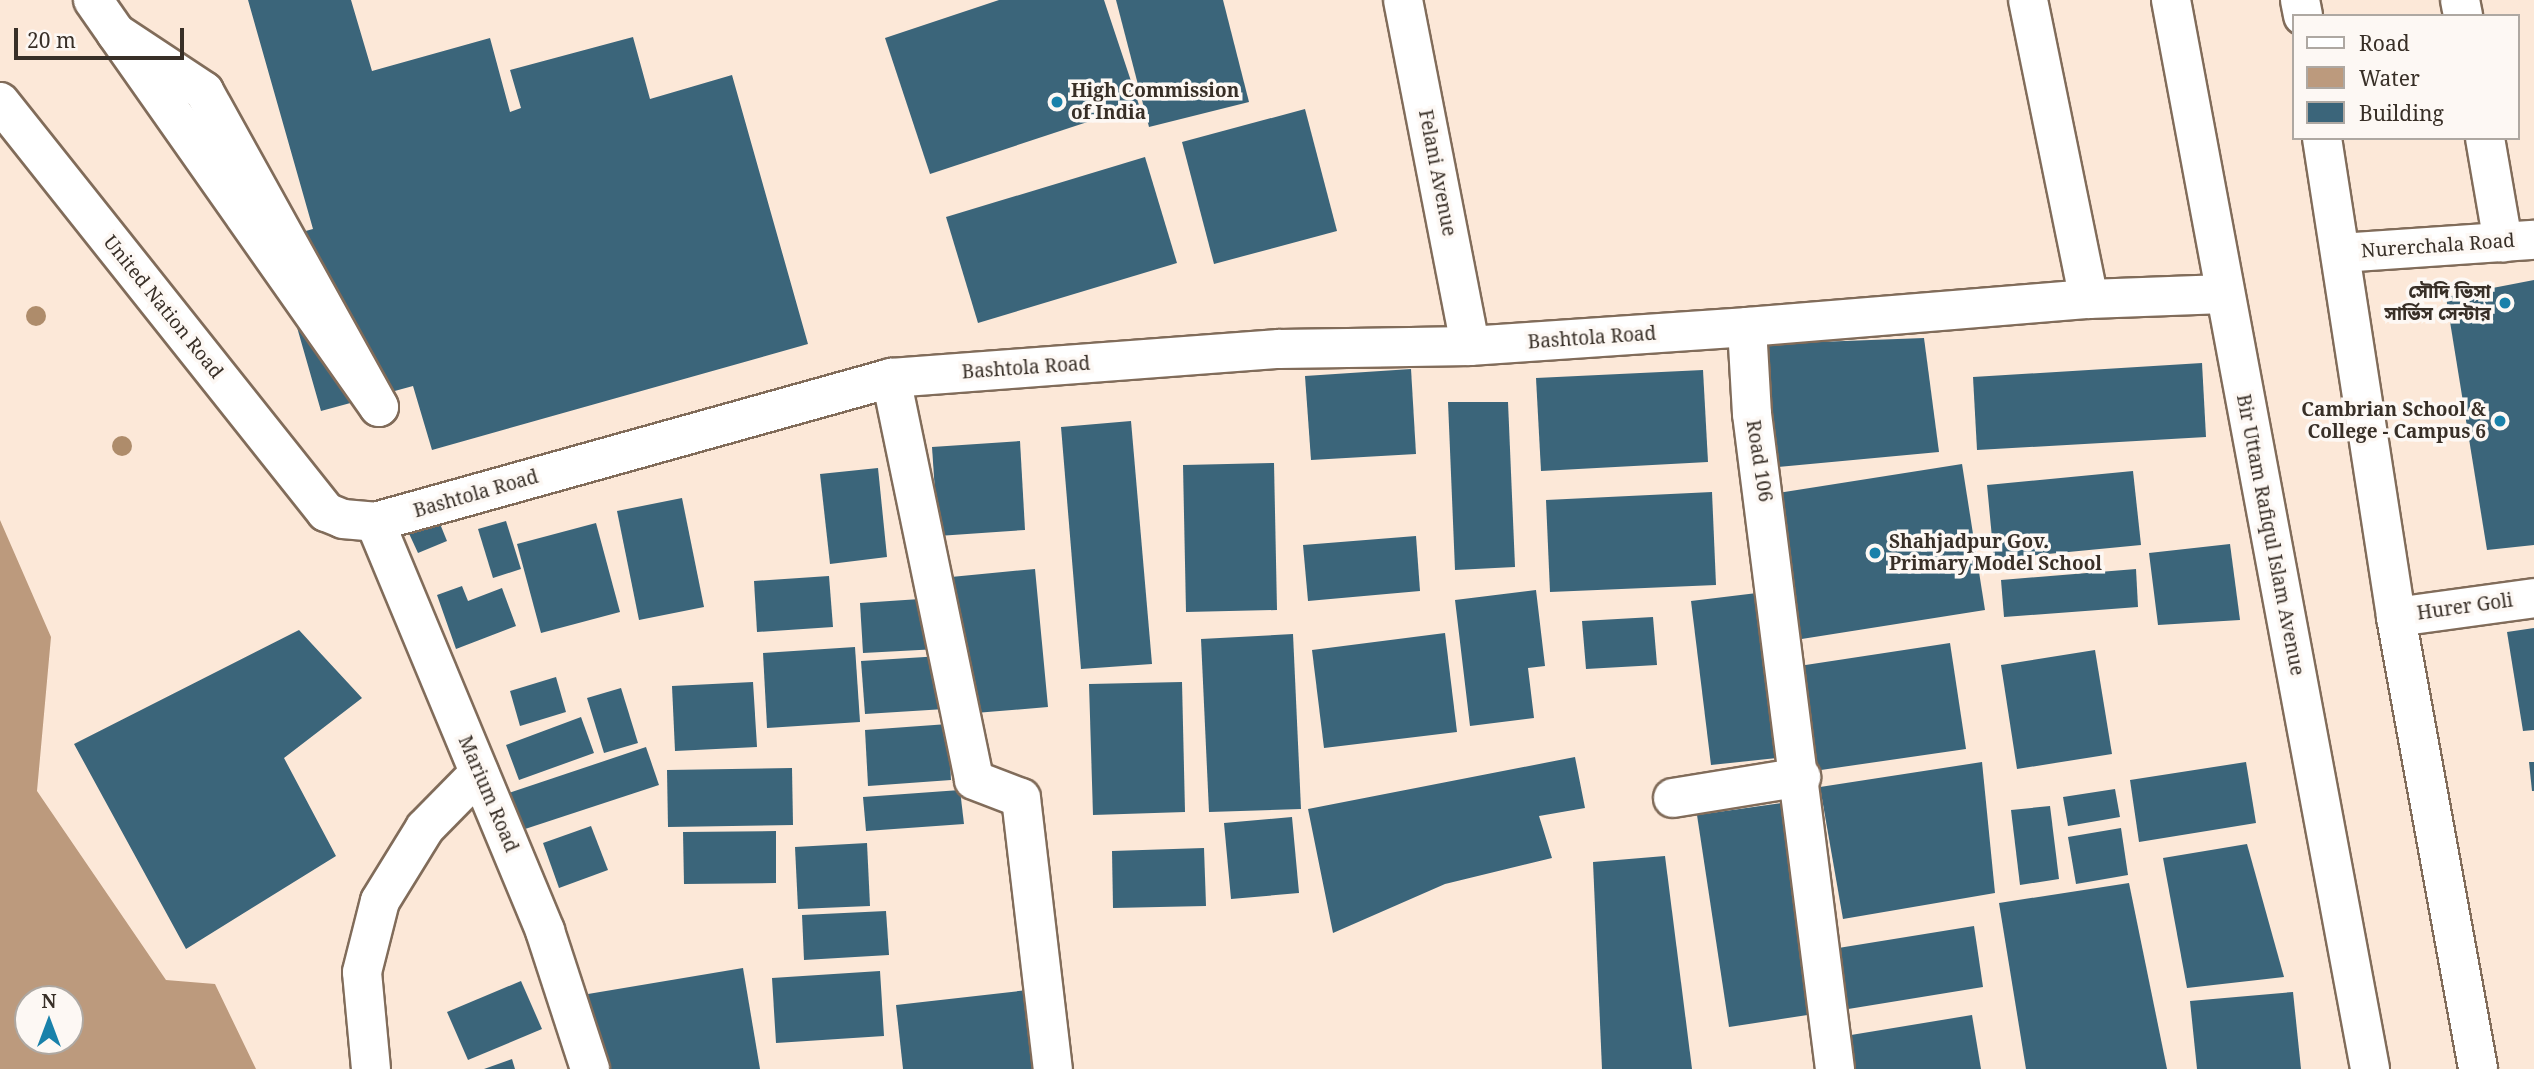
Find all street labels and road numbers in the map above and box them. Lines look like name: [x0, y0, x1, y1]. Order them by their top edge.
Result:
street label: Felani Avenue: [1414, 108, 1460, 238]
street label: Nurerchala Road: [2360, 229, 2516, 263]
street label: United Nation Road: [98, 231, 228, 383]
street label: Bashtola Road: [1527, 322, 1657, 354]
street label: Bashtola Road: [961, 352, 1091, 384]
street label: Bir Uttam Rafiqul Islam Avenue: [2232, 392, 2308, 678]
street label: Road 106: [1741, 418, 1777, 504]
street label: Bashtola Road: [411, 465, 541, 523]
street label: Hurer Goli: [2416, 589, 2514, 625]
street label: Marium Road: [453, 732, 523, 856]

